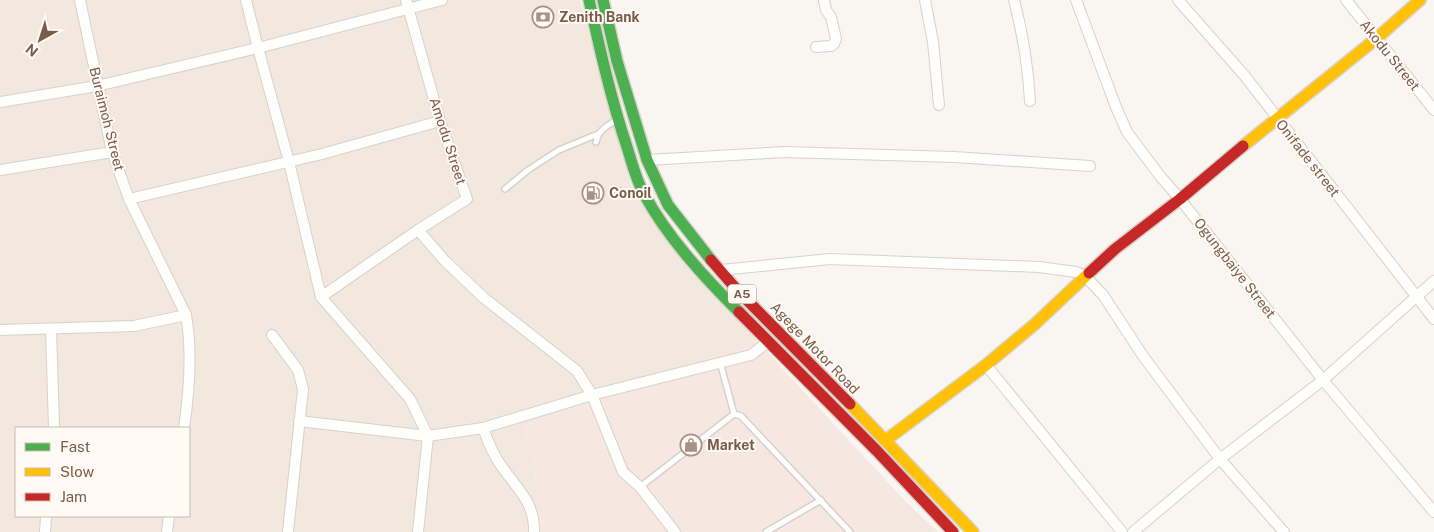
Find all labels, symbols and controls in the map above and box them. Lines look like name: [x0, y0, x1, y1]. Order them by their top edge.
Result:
bank icon: Zenith Bank: [531, 5, 555, 29]
place label: Zenith Bank: [559, 9, 640, 25]
north arrow: [15, 15, 65, 65]
street label: Akodu Street: [1357, 16, 1423, 94]
text: N: [23, 40, 41, 60]
street label: Buraimoh Street: [86, 65, 128, 173]
street label: Amodu Street: [426, 95, 470, 187]
street label: Onifade street: [1273, 116, 1343, 200]
fuel station icon: Conoil: [581, 181, 605, 205]
place label: Conoil: [609, 185, 652, 201]
street label: Ogungbaiye Street: [1191, 215, 1279, 321]
road number: A5: [728, 284, 756, 304]
street label: Agege Motor Road: [767, 299, 863, 397]
legend: [15, 427, 190, 517]
shop icon: Market: [679, 433, 703, 457]
place label: Market: [707, 437, 755, 453]
text: Fast: [60, 438, 90, 455]
text: Slow: [60, 463, 95, 480]
text: Jam: [60, 488, 87, 505]

